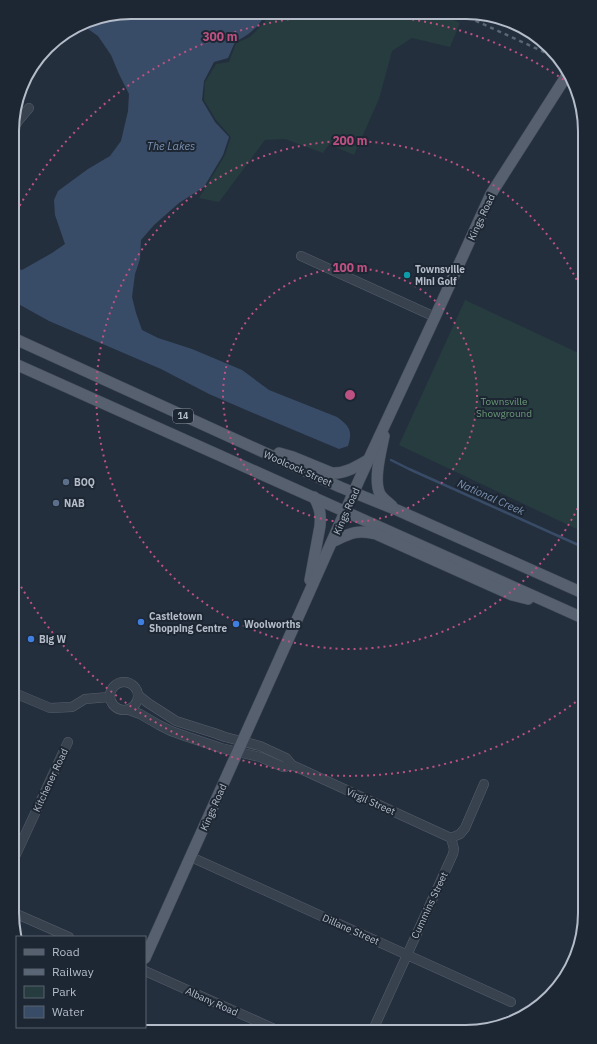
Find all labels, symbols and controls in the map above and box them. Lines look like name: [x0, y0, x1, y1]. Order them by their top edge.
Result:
text: 300 m: [202, 29, 238, 44]
text: 200 m: [332, 133, 368, 148]
water label: The Lakes: [147, 139, 195, 153]
street label: Kings Road: [465, 192, 498, 243]
text: 100 m: [332, 260, 368, 275]
place label: Townsville Mini Golf: [415, 263, 465, 288]
marker: Townsville Mini Golf: [402, 270, 412, 280]
centre of rings: [343, 388, 357, 402]
park label: Townsville Showground: [476, 395, 532, 420]
road number: 14: [173, 409, 193, 423]
street label: Woolcock Street: [262, 448, 334, 490]
place label: BOQ: [74, 476, 95, 489]
water label: National Creek: [455, 476, 527, 518]
marker: BOQ: [61, 477, 71, 487]
street label: Kings Road: [330, 486, 363, 537]
place label: NAB: [64, 497, 85, 510]
marker: NAB: [51, 498, 61, 508]
place label: Castletown Shopping Centre: [149, 610, 228, 635]
marker: Castletown Shopping Centre: [136, 617, 146, 627]
place label: Woolworths: [244, 618, 301, 631]
marker: Woolworths: [231, 619, 241, 629]
place label: Big W: [39, 633, 66, 646]
marker: Big W: [26, 634, 36, 644]
street label: Kitchener Road: [30, 746, 71, 814]
street label: Kings Road: [197, 782, 230, 833]
street label: Virgil Street: [344, 785, 398, 818]
street label: Cummins Street: [408, 869, 451, 941]
street label: Dillane Street: [320, 911, 382, 948]
legend: [16, 936, 146, 1028]
text: Road: [52, 944, 80, 959]
text: Railway: [52, 964, 94, 979]
text: Park: [52, 984, 77, 999]
street label: Albany Road: [183, 984, 240, 1019]
text: Water: [52, 1004, 85, 1019]

